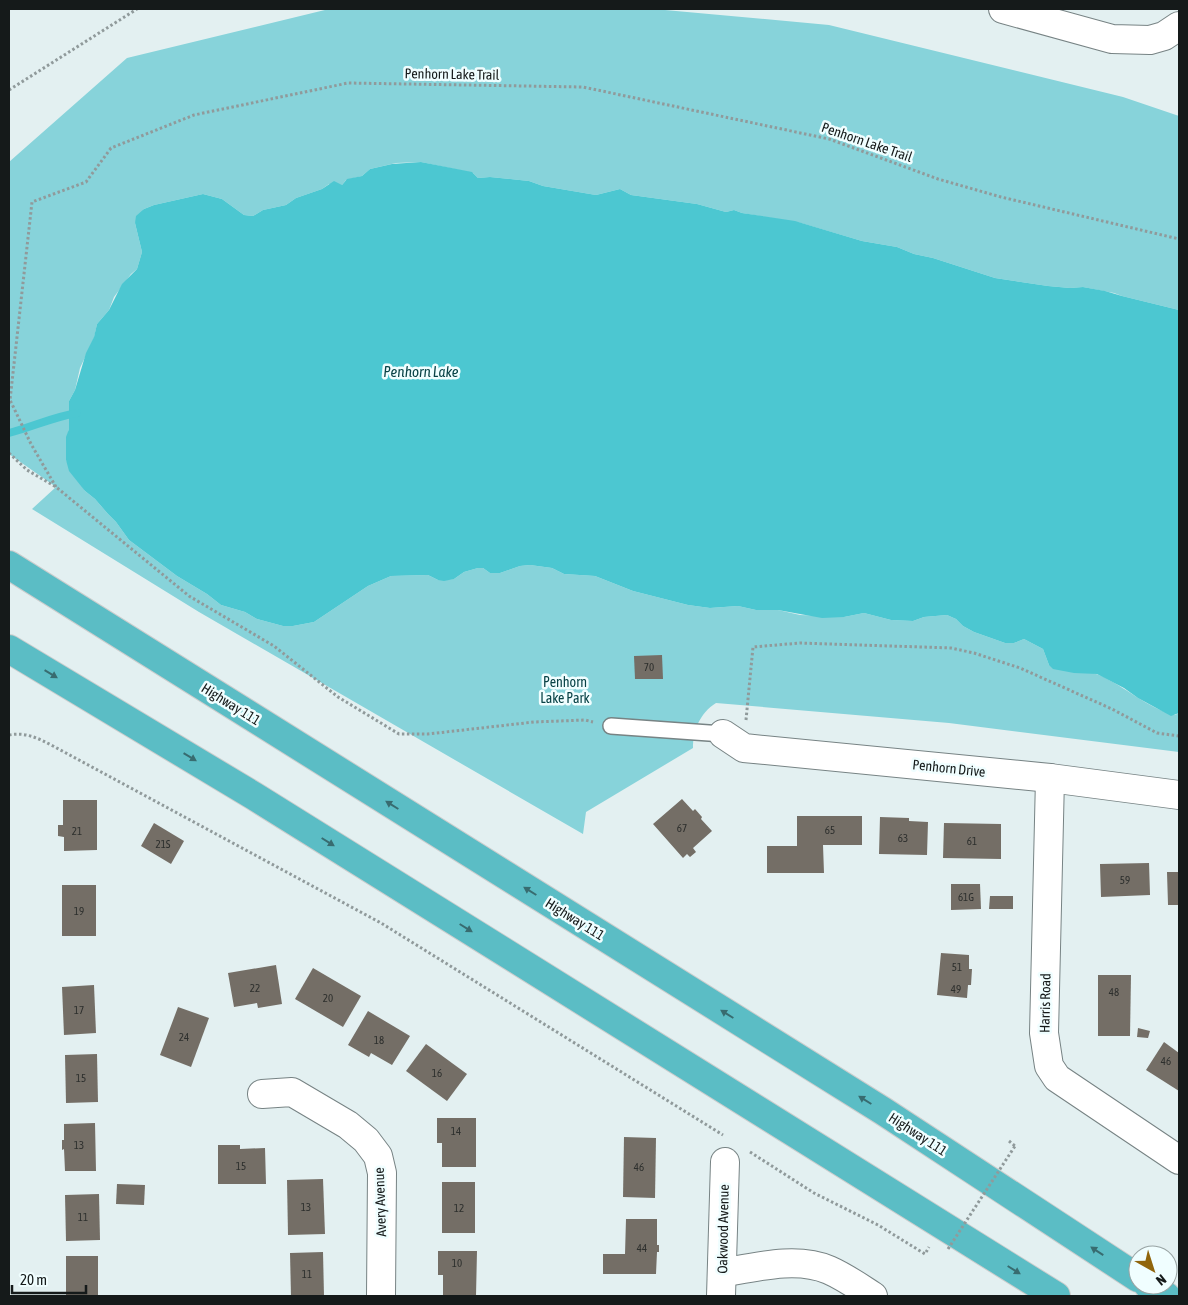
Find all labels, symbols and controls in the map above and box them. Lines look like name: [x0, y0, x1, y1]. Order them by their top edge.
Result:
street label: Penhorn Lake Trail: [404, 65, 500, 83]
street label: Penhorn Lake Trail: [820, 119, 915, 165]
water label: Penhorn Lake: [383, 363, 459, 380]
house number: 70: [644, 661, 654, 673]
one-way arrow: [44, 669, 57, 678]
park label: Penhorn Lake Park: [540, 674, 590, 706]
street label: Highway 111: [199, 680, 263, 728]
one-way arrow: [183, 753, 196, 762]
street label: Penhorn Drive: [912, 756, 986, 780]
one-way arrow: [385, 800, 399, 809]
house number: 67: [677, 822, 687, 834]
house number: 65: [825, 824, 835, 836]
house number: 21: [72, 825, 82, 837]
house number: 63: [898, 832, 908, 844]
house number: 61: [967, 835, 977, 847]
house number: 21S: [156, 838, 171, 850]
one-way arrow: [322, 838, 335, 847]
house number: 59: [1120, 874, 1130, 886]
one-way arrow: [523, 886, 536, 895]
house number: 61G: [958, 891, 974, 903]
street label: Highway 111: [543, 895, 607, 943]
house number: 19: [74, 905, 84, 917]
one-way arrow: [460, 924, 473, 933]
house number: 51: [952, 961, 962, 973]
street label: Harris Road: [1036, 973, 1054, 1033]
house number: 22: [250, 982, 260, 994]
house number: 49: [951, 983, 961, 995]
house number: 48: [1109, 986, 1119, 998]
house number: 20: [323, 992, 333, 1004]
house number: 17: [74, 1004, 84, 1016]
one-way arrow: [721, 1009, 734, 1018]
house number: 24: [179, 1031, 189, 1043]
house number: 18: [374, 1034, 384, 1046]
house number: 46: [1161, 1055, 1171, 1067]
house number: 16: [432, 1067, 442, 1079]
house number: 15: [76, 1072, 86, 1084]
one-way arrow: [858, 1095, 872, 1104]
street label: Highway 111: [886, 1109, 950, 1159]
house number: 14: [451, 1125, 461, 1137]
house number: 13: [74, 1139, 84, 1151]
house number: 15: [236, 1160, 246, 1172]
house number: 46: [634, 1161, 644, 1173]
street label: Avery Avenue: [371, 1167, 389, 1237]
street label: Oakwood Avenue: [714, 1184, 732, 1274]
house number: 13: [301, 1201, 311, 1213]
house number: 12: [454, 1202, 464, 1214]
house number: 11: [78, 1211, 88, 1223]
house number: 44: [637, 1242, 647, 1254]
north arrow: [1128, 1245, 1178, 1295]
one-way arrow: [1091, 1247, 1104, 1256]
house number: 10: [452, 1257, 462, 1269]
scale bar: [12, 1262, 86, 1294]
one-way arrow: [1007, 1265, 1020, 1274]
house number: 11: [302, 1268, 312, 1280]
text: 20 m: [20, 1271, 47, 1288]
text: N: [1153, 1271, 1169, 1289]

